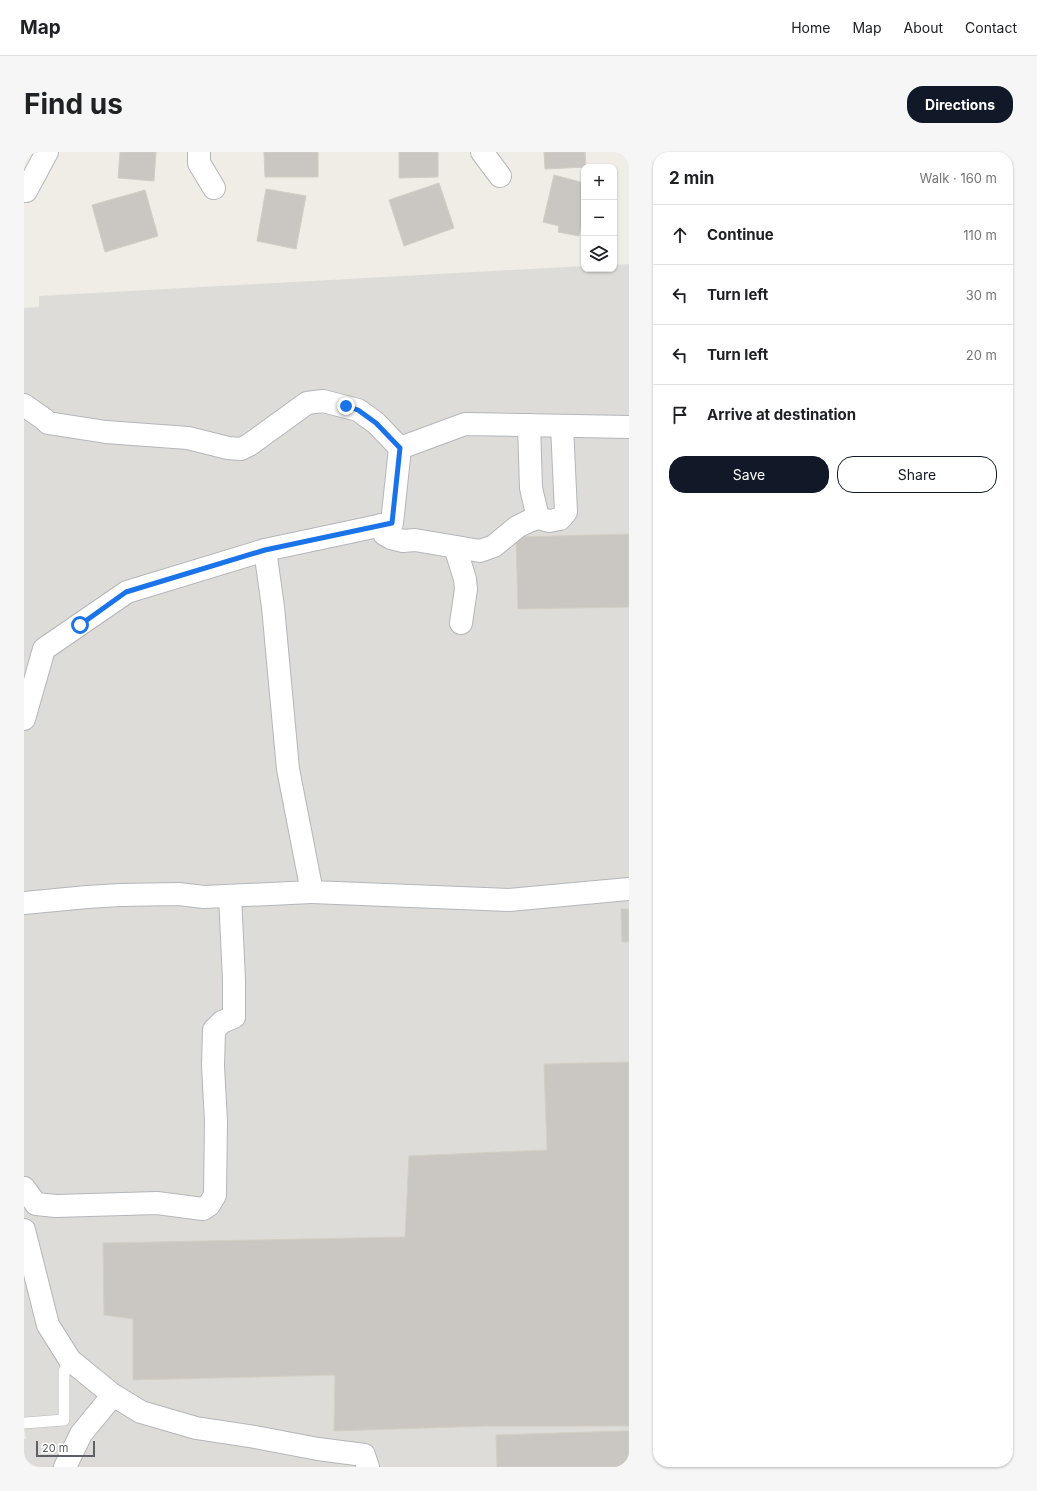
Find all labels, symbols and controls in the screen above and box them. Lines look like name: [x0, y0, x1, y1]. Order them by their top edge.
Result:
text: Map: [20, 16, 61, 39]
text: Home: [791, 19, 830, 36]
text: Map: [852, 19, 882, 36]
text: About: [904, 19, 943, 36]
text: Contact: [965, 19, 1017, 36]
button: Directions: [907, 86, 1013, 123]
text: Find us: [24, 87, 123, 121]
map controls: [581, 164, 617, 272]
button: +: [581, 164, 617, 200]
text: 2 min: [669, 168, 714, 188]
text: Walk · 160 m: [920, 170, 997, 186]
button: −: [581, 200, 617, 236]
icon: ahead: [669, 224, 691, 246]
text: Continue: [707, 225, 774, 244]
text: 110 m: [963, 227, 997, 243]
button: layers: [581, 236, 617, 272]
icon: left: [669, 284, 691, 306]
text: Turn left: [707, 285, 768, 304]
text: 30 m: [966, 287, 997, 303]
icon: left: [669, 344, 691, 366]
text: Turn left: [707, 345, 768, 364]
text: 20 m: [966, 347, 997, 363]
route end: [337, 397, 355, 415]
icon: arrive: [669, 404, 691, 426]
text: Arrive at destination: [707, 405, 856, 424]
button: Save: [669, 456, 829, 493]
button: Share: [837, 456, 997, 493]
route start: [71, 616, 89, 634]
scale bar: [36, 1439, 95, 1458]
text: 20 m: [42, 1441, 68, 1455]

